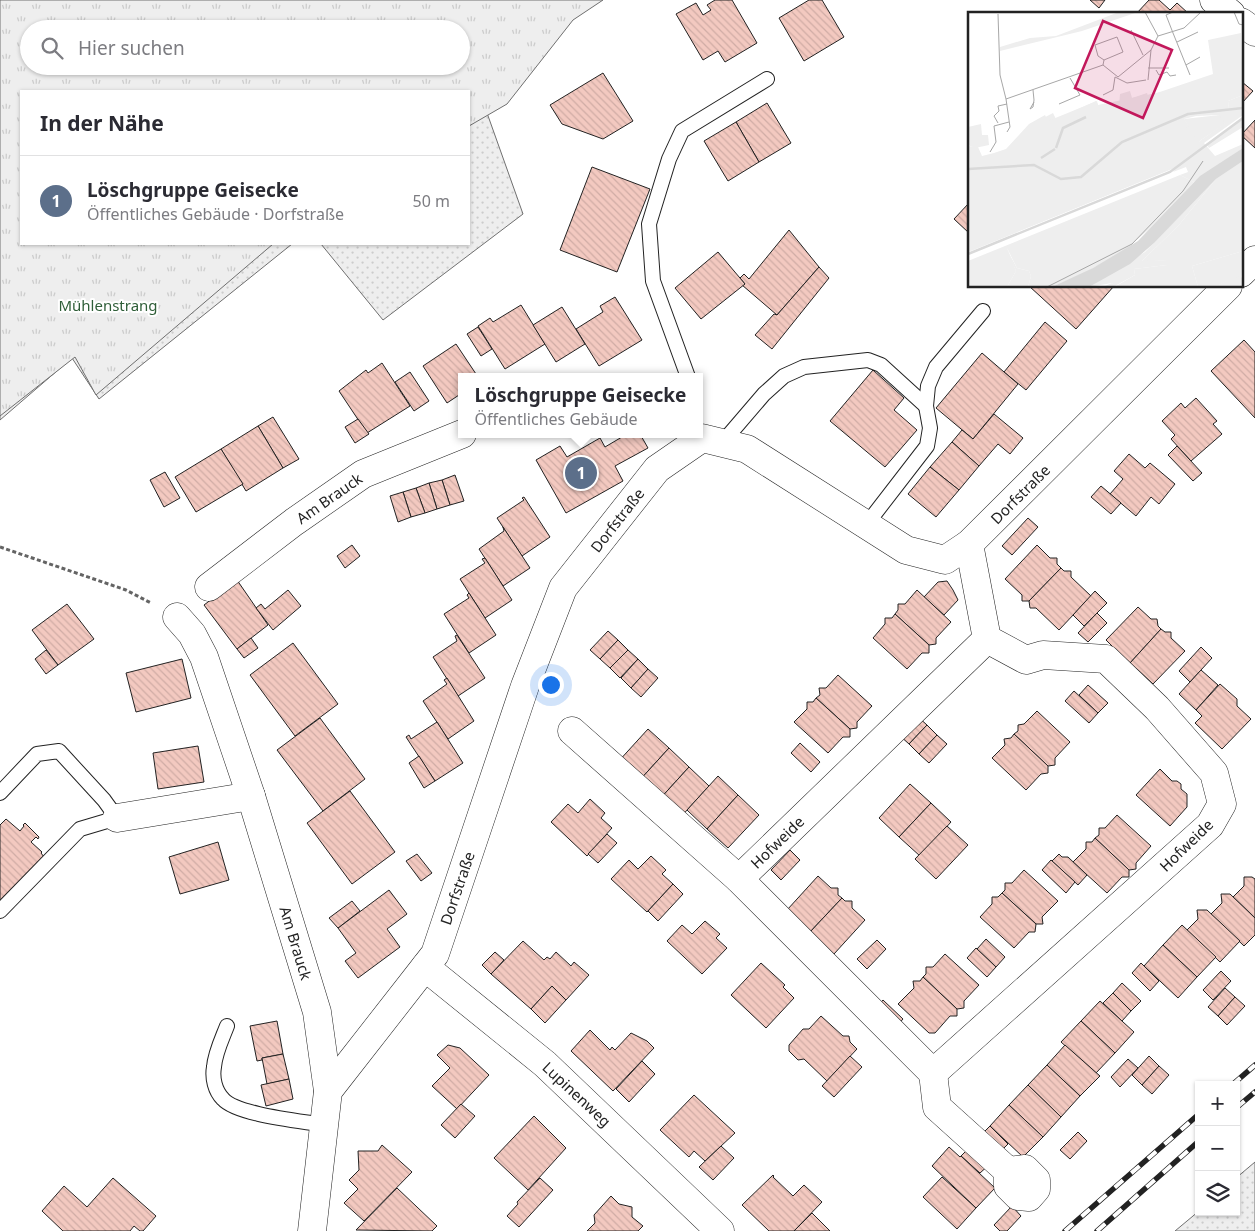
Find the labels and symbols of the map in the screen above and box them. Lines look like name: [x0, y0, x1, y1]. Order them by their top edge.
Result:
inset map: [968, 12, 1242, 288]
park label: Mühlenstrang: [58, 295, 158, 315]
pin: 1: [565, 454, 597, 492]
street label: Dorfstraße: [986, 460, 1054, 528]
street label: Am Brauck: [292, 468, 366, 528]
street label: Dorfstraße: [586, 484, 648, 556]
your location: [538, 672, 564, 698]
street label: Hofweide: [746, 811, 808, 873]
street label: Hofweide: [1155, 814, 1217, 876]
street label: Dorfstraße: [435, 849, 479, 927]
street label: Am Brauck: [275, 904, 317, 982]
street label: Lupinenweg: [538, 1057, 616, 1131]

